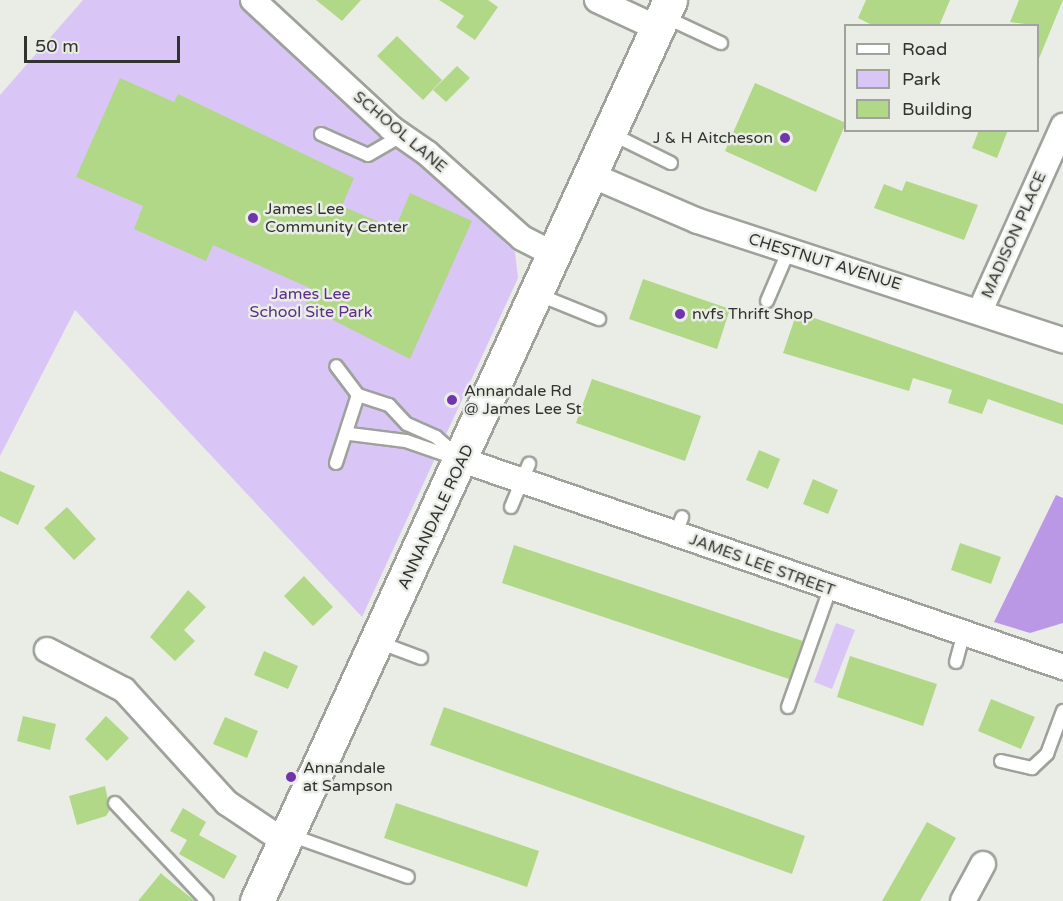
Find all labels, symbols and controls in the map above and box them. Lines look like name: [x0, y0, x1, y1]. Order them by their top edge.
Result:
scale bar: [27, 24, 183, 62]
legend: [844, 24, 1039, 132]
text: 50 m: [35, 35, 79, 57]
text: Road: [902, 38, 947, 60]
text: Park: [902, 68, 940, 90]
street label: SCHOOL LANE: [349, 87, 451, 177]
text: Building: [902, 98, 972, 120]
place label: J & H Aitcheson: [653, 128, 773, 148]
marker: J & H Aitcheson: [778, 131, 792, 145]
street label: MADISON PLACE: [977, 169, 1051, 301]
place label: James Lee Community Center: [265, 199, 408, 237]
marker: James Lee Community Center: [246, 211, 260, 225]
street label: CHESTNUT AVENUE: [746, 230, 904, 294]
park label: James Lee School Site Park: [250, 284, 372, 322]
place label: nvfs Thrift Shop: [692, 304, 813, 324]
marker: nvfs Thrift Shop: [673, 307, 687, 321]
place label: Annandale Rd @ James Lee St: [464, 381, 582, 419]
marker: Annandale Rd @ James Lee St: [445, 393, 459, 407]
street label: ANNANDALE ROAD: [394, 441, 478, 593]
street label: JAMES LEE STREET: [687, 530, 837, 600]
place label: Annandale at Sampson: [303, 758, 393, 796]
marker: Annandale at Sampson: [284, 770, 298, 784]

